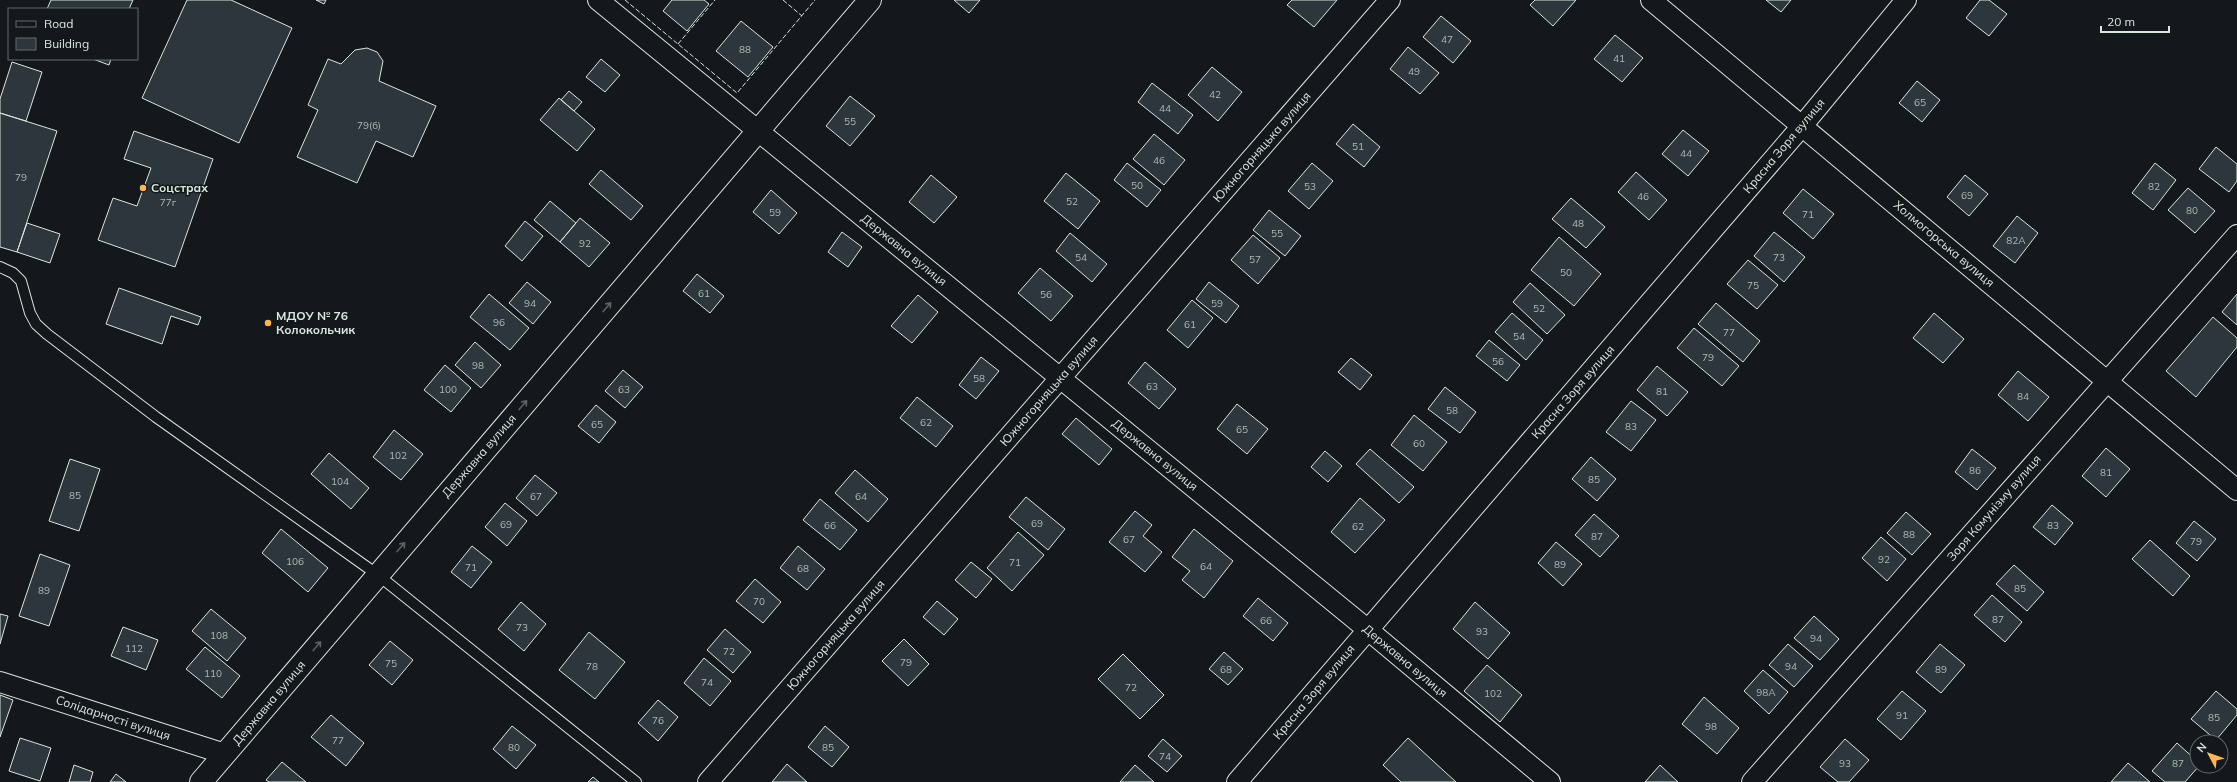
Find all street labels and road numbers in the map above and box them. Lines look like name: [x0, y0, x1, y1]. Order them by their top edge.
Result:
street label: Южногорняцька вулиця: [1210, 88, 1314, 205]
street label: Красна Зоря вулиця: [1740, 95, 1828, 196]
street label: Холмогорська вулиця: [1891, 197, 1998, 290]
street label: Державна вулиця: [858, 210, 950, 289]
street label: Южногорняцька вулиця: [997, 332, 1101, 449]
street label: Красна Зоря вулиця: [1528, 342, 1617, 441]
street label: Державна вулиця: [438, 411, 519, 501]
street label: Державна вулиця: [1109, 415, 1201, 494]
street label: Зоря Комунізму вулиця: [1943, 451, 2044, 564]
street label: Южногорняцька вулиця: [784, 576, 888, 693]
street label: Державна вулиця: [1360, 621, 1451, 700]
street label: Красна Зоря вулиця: [1270, 641, 1358, 742]
street label: Державна вулиця: [229, 657, 308, 748]
street label: Солідарності вулиця: [54, 692, 172, 743]

